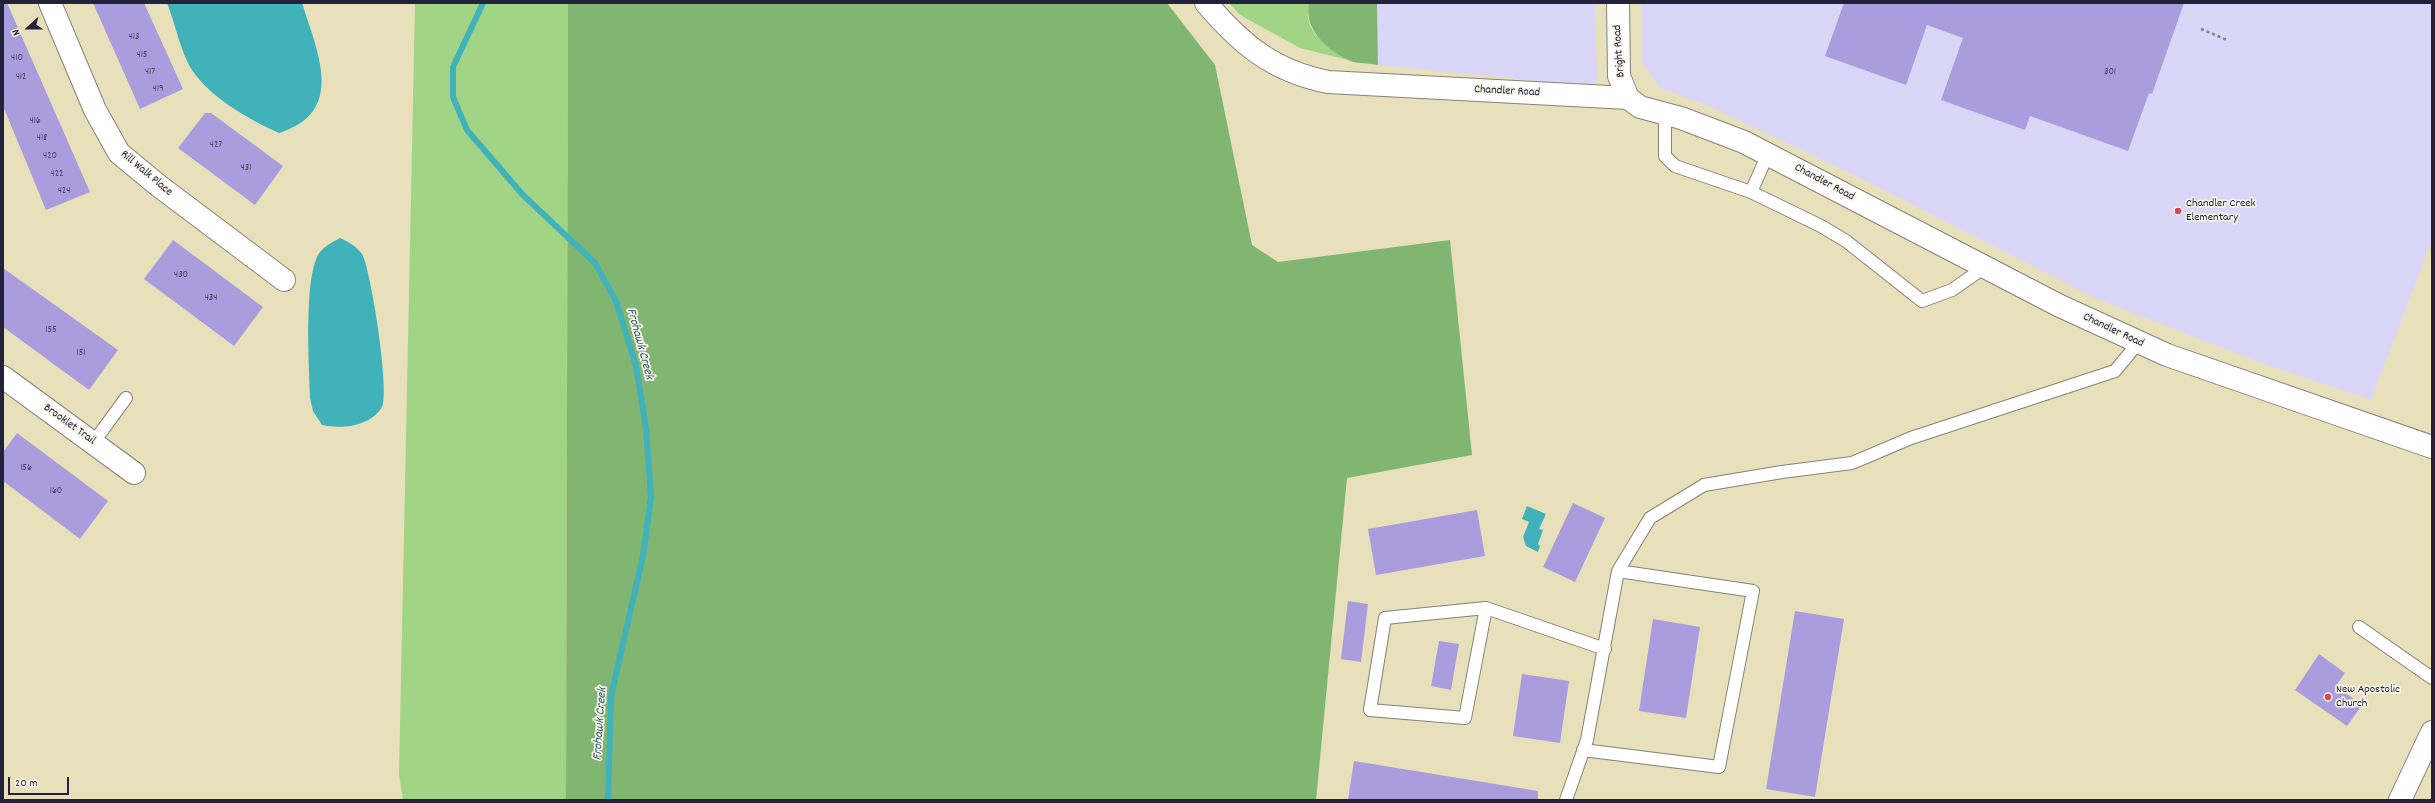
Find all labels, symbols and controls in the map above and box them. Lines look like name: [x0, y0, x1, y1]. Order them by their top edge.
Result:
north arrow: [8, 8, 48, 48]
street label: Bright Road: [1611, 24, 1629, 78]
text: N: [8, 27, 25, 38]
house number: 413: [129, 32, 139, 44]
house number: 415: [137, 50, 147, 62]
house number: 410: [11, 53, 23, 65]
house number: 417: [145, 67, 155, 79]
house number: 301: [2104, 67, 2116, 79]
house number: 412: [16, 72, 26, 84]
street label: Chandler Road: [1474, 83, 1540, 101]
house number: 419: [153, 84, 163, 96]
house number: 416: [29, 116, 41, 128]
house number: 418: [37, 133, 47, 145]
house number: 427: [210, 140, 222, 152]
street label: Rill Walk Place: [117, 148, 175, 200]
house number: 420: [43, 151, 57, 163]
street label: Chandler Road: [1791, 161, 1857, 205]
house number: 431: [241, 163, 251, 175]
house number: 422: [51, 169, 63, 181]
house number: 424: [58, 186, 70, 198]
place label: Chandler Creek Elementary: [2186, 197, 2255, 225]
marker: Chandler Creek Elementary: [2173, 206, 2183, 216]
house number: 430: [174, 270, 188, 282]
house number: 434: [205, 293, 217, 305]
water label: Frohawk Creek: [622, 307, 656, 381]
street label: Chandler Road: [2080, 311, 2146, 351]
house number: 155: [45, 325, 57, 337]
house number: 151: [76, 348, 86, 360]
street label: Brooklet Trail: [40, 401, 98, 449]
house number: 156: [20, 463, 32, 475]
house number: 160: [50, 486, 62, 498]
place label: New Apostolic Church: [2336, 683, 2400, 711]
water label: Frohawk Creek: [591, 687, 611, 761]
marker: New Apostolic Church: [2323, 692, 2333, 702]
scale bar: [10, 769, 71, 795]
text: 20 m: [15, 775, 38, 792]

